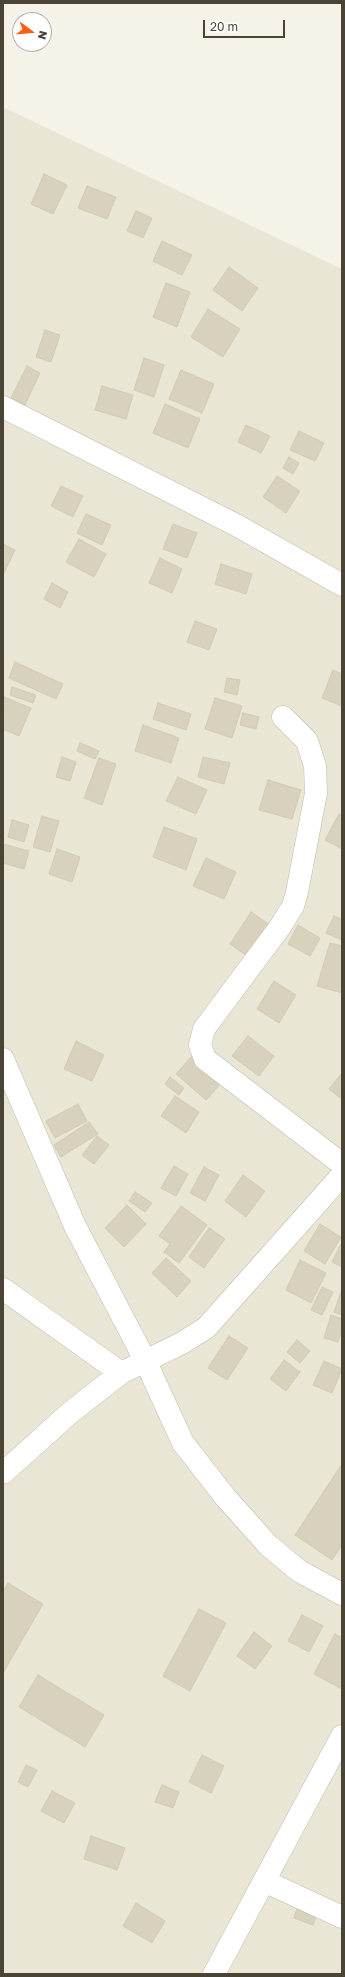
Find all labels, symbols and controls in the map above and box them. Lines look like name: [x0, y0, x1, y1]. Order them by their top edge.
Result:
north arrow: [12, 12, 52, 52]
scale bar: [205, 12, 287, 38]
text: 20 m: [210, 19, 238, 34]
text: N: [36, 29, 50, 41]

